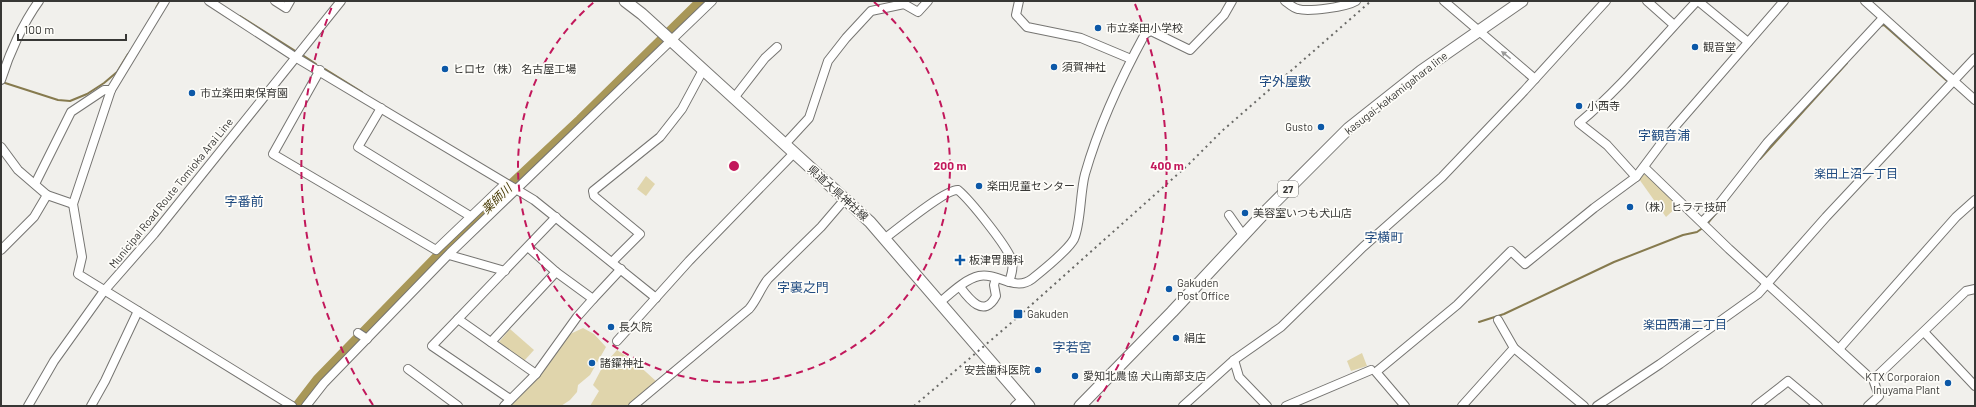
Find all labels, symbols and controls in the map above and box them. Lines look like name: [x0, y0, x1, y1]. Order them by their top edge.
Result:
scale bar: [18, 16, 126, 42]
place label: 市立楽田小学校: [1106, 21, 1183, 34]
text: 100 m: [24, 22, 54, 36]
marker: 市立楽田小学校: [1093, 23, 1103, 33]
place label: 観音堂: [1703, 40, 1736, 53]
marker: 観音堂: [1690, 42, 1700, 52]
street label: kasugai-kakamigahara line: [1342, 48, 1450, 137]
one-way arrow: [1501, 50, 1512, 59]
place label: 須賀神社: [1062, 60, 1106, 73]
place label: ヒロセ（株） 名古屋工場: [453, 62, 576, 75]
marker: 須賀神社: [1049, 62, 1059, 72]
marker: ヒロセ（株） 名古屋工場: [440, 64, 450, 74]
district label: 字外屋敷: [1259, 73, 1311, 89]
place label: 市立楽田東保育園: [200, 86, 288, 99]
marker: 市立楽田東保育園: [187, 88, 197, 98]
place label: 小西寺: [1587, 99, 1620, 112]
marker: 小西寺: [1574, 101, 1584, 111]
street label: Municipal Road Route Tomioka Arai Line: [106, 115, 235, 270]
place label: Gusto: [1285, 120, 1313, 133]
marker: Gusto: [1316, 122, 1326, 132]
district label: 字観音浦: [1638, 127, 1690, 143]
text: 200 m: [934, 158, 966, 172]
text: 400 m: [1150, 158, 1184, 172]
centre of rings: [727, 159, 741, 173]
street label: 県道大県神社線: [805, 162, 871, 223]
district label: 楽田上沼一丁目: [1814, 166, 1898, 180]
water label: 薬師川: [478, 179, 516, 216]
place label: 楽田児童センター: [987, 179, 1075, 192]
marker: 楽田児童センター: [974, 181, 984, 191]
road number: 27: [1278, 181, 1298, 197]
district label: 字番前: [224, 193, 264, 209]
place label: （株）ヒラテ技研: [1638, 200, 1726, 213]
marker: （株）ヒラテ技研: [1625, 202, 1635, 212]
place label: 美容室いつも犬山店: [1253, 206, 1352, 219]
marker: 美容室いつも犬山店: [1240, 208, 1250, 218]
district label: 字横町: [1364, 229, 1404, 245]
place label: 板津胃腸科: [969, 253, 1024, 266]
marker: 板津胃腸科: [954, 254, 966, 266]
place label: Gakuden Post Office: [1177, 276, 1230, 302]
district label: 字裏之門: [777, 279, 829, 295]
marker: Gakuden Post Office: [1164, 284, 1174, 294]
place label: Gakuden: [1027, 307, 1069, 320]
marker: Gakuden: [1012, 308, 1024, 320]
district label: 楽田西浦二丁目: [1643, 317, 1727, 331]
place label: 長久院: [619, 320, 652, 333]
marker: 長久院: [606, 322, 616, 332]
place label: 絹庄: [1184, 331, 1206, 344]
marker: 絹庄: [1171, 333, 1181, 343]
district label: 字若宮: [1052, 339, 1092, 355]
place label: 諸鑃神社: [600, 356, 644, 369]
marker: 諸鑃神社: [587, 358, 597, 368]
place label: 安芸歯科医院: [964, 363, 1030, 376]
marker: 安芸歯科医院: [1033, 365, 1043, 375]
place label: 愛知北農協 犬山南部支店: [1083, 369, 1206, 382]
place label: KTX Corporaion Inuyama Plant: [1865, 370, 1940, 396]
marker: 愛知北農協 犬山南部支店: [1070, 371, 1080, 381]
marker: KTX Corporaion Inuyama Plant: [1943, 378, 1953, 388]

